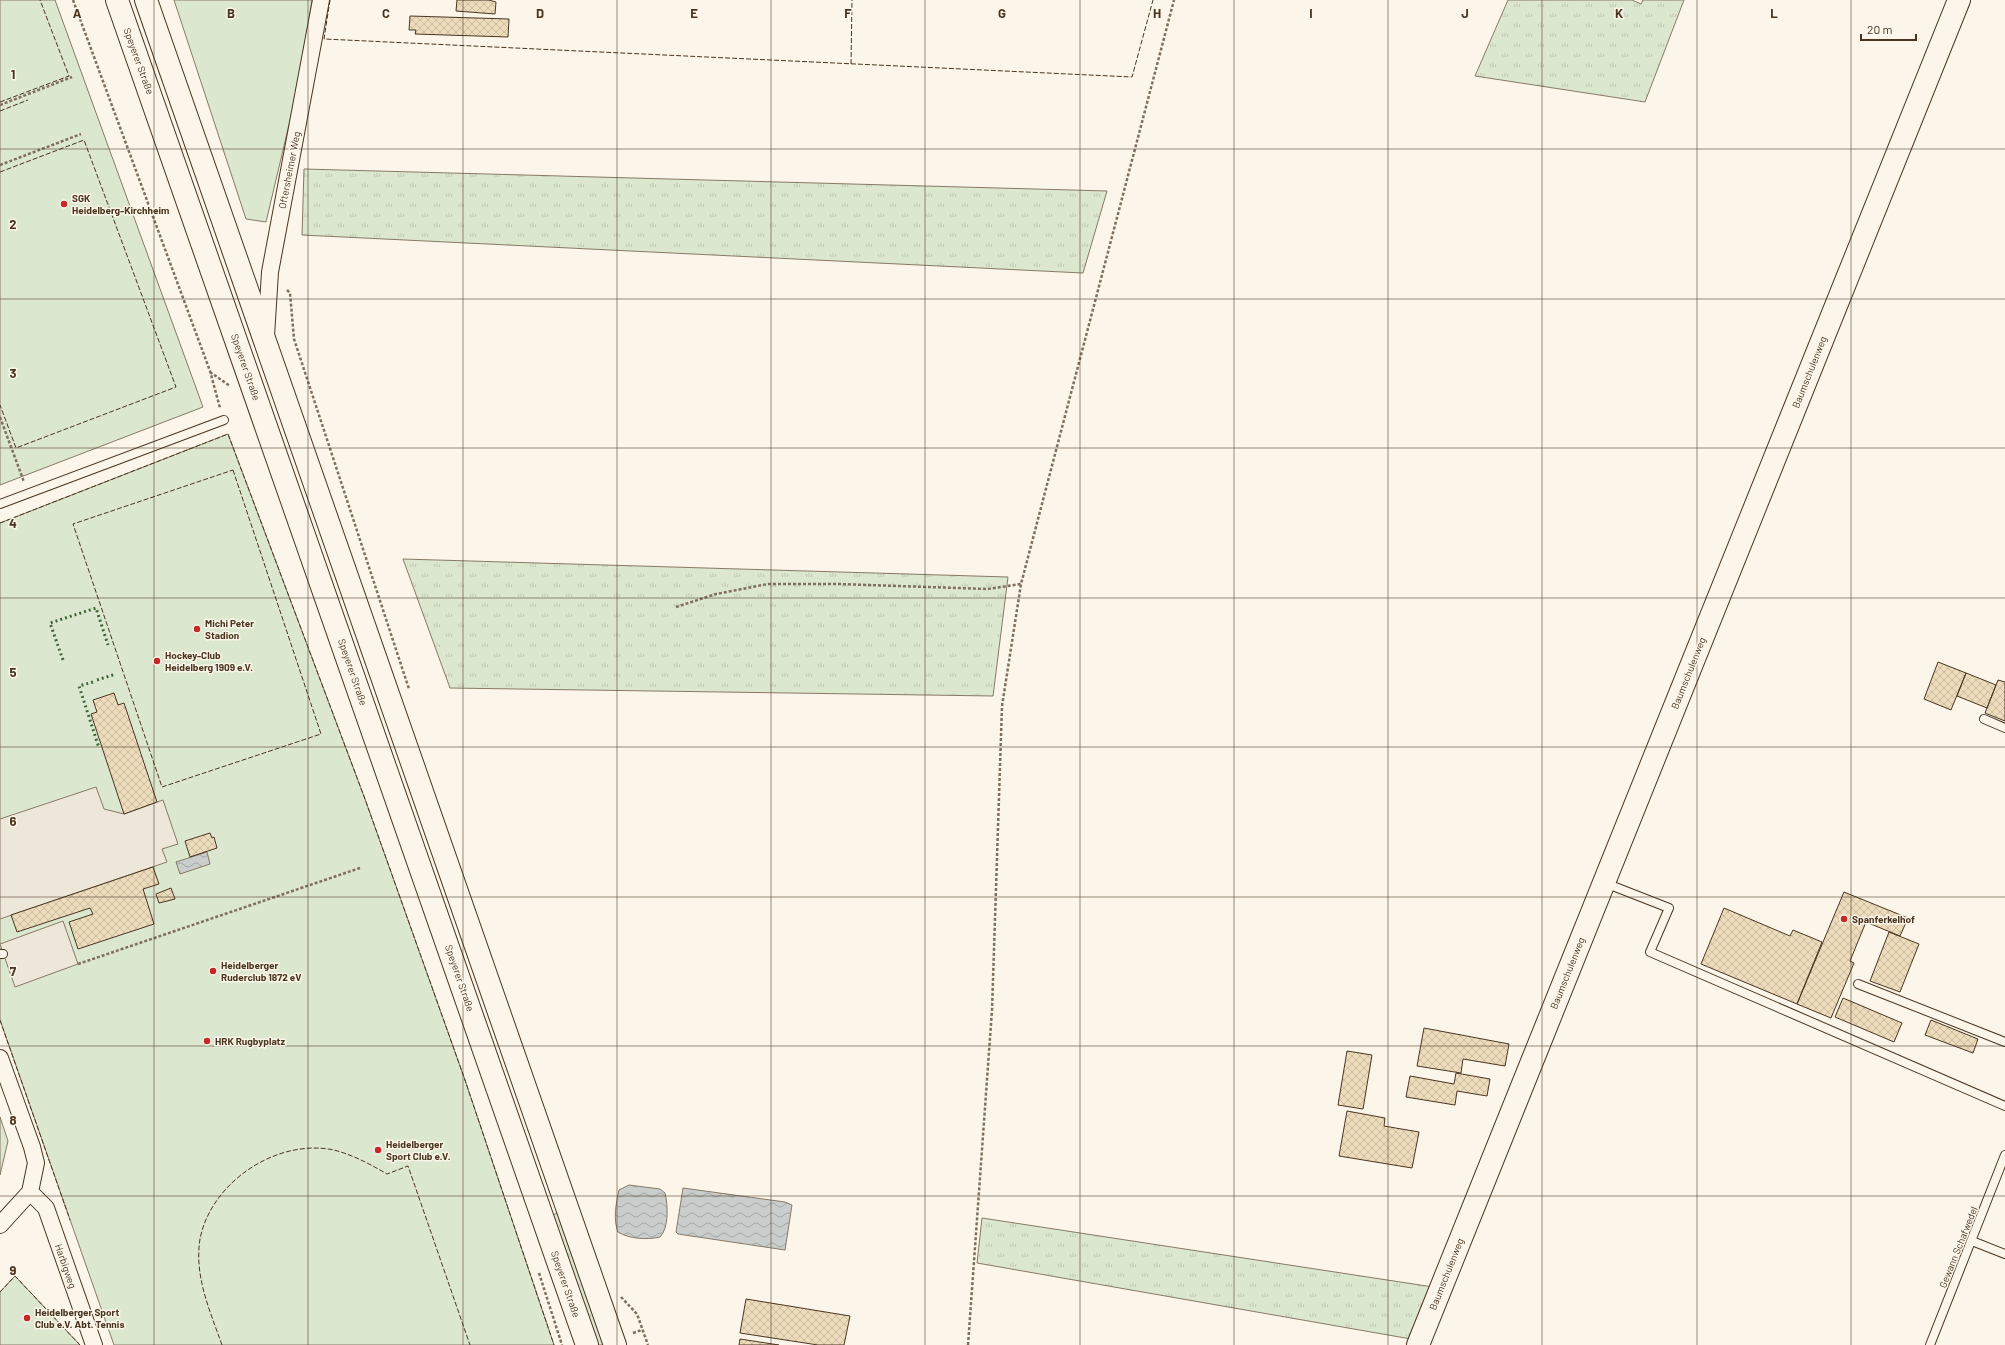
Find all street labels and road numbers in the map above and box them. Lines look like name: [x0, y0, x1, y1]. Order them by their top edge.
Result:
street label: Speyerer Straße: [121, 26, 157, 96]
street label: Oftersheimer Weg: [276, 130, 302, 210]
street label: Speyerer Straße: [229, 332, 263, 402]
street label: Baumschulenweg: [1789, 334, 1829, 410]
street label: Baumschulenweg: [1668, 635, 1708, 711]
street label: Speyerer Straße: [336, 637, 370, 707]
street label: Baumschulenweg: [1547, 935, 1587, 1011]
street label: Speyerer Straße: [443, 943, 477, 1013]
street label: Gewann Schafwedel: [1936, 1204, 1980, 1290]
street label: Baumschulenweg: [1426, 1236, 1466, 1312]
street label: Harbigweg: [53, 1242, 79, 1290]
street label: Speyerer Straße: [549, 1249, 583, 1319]

